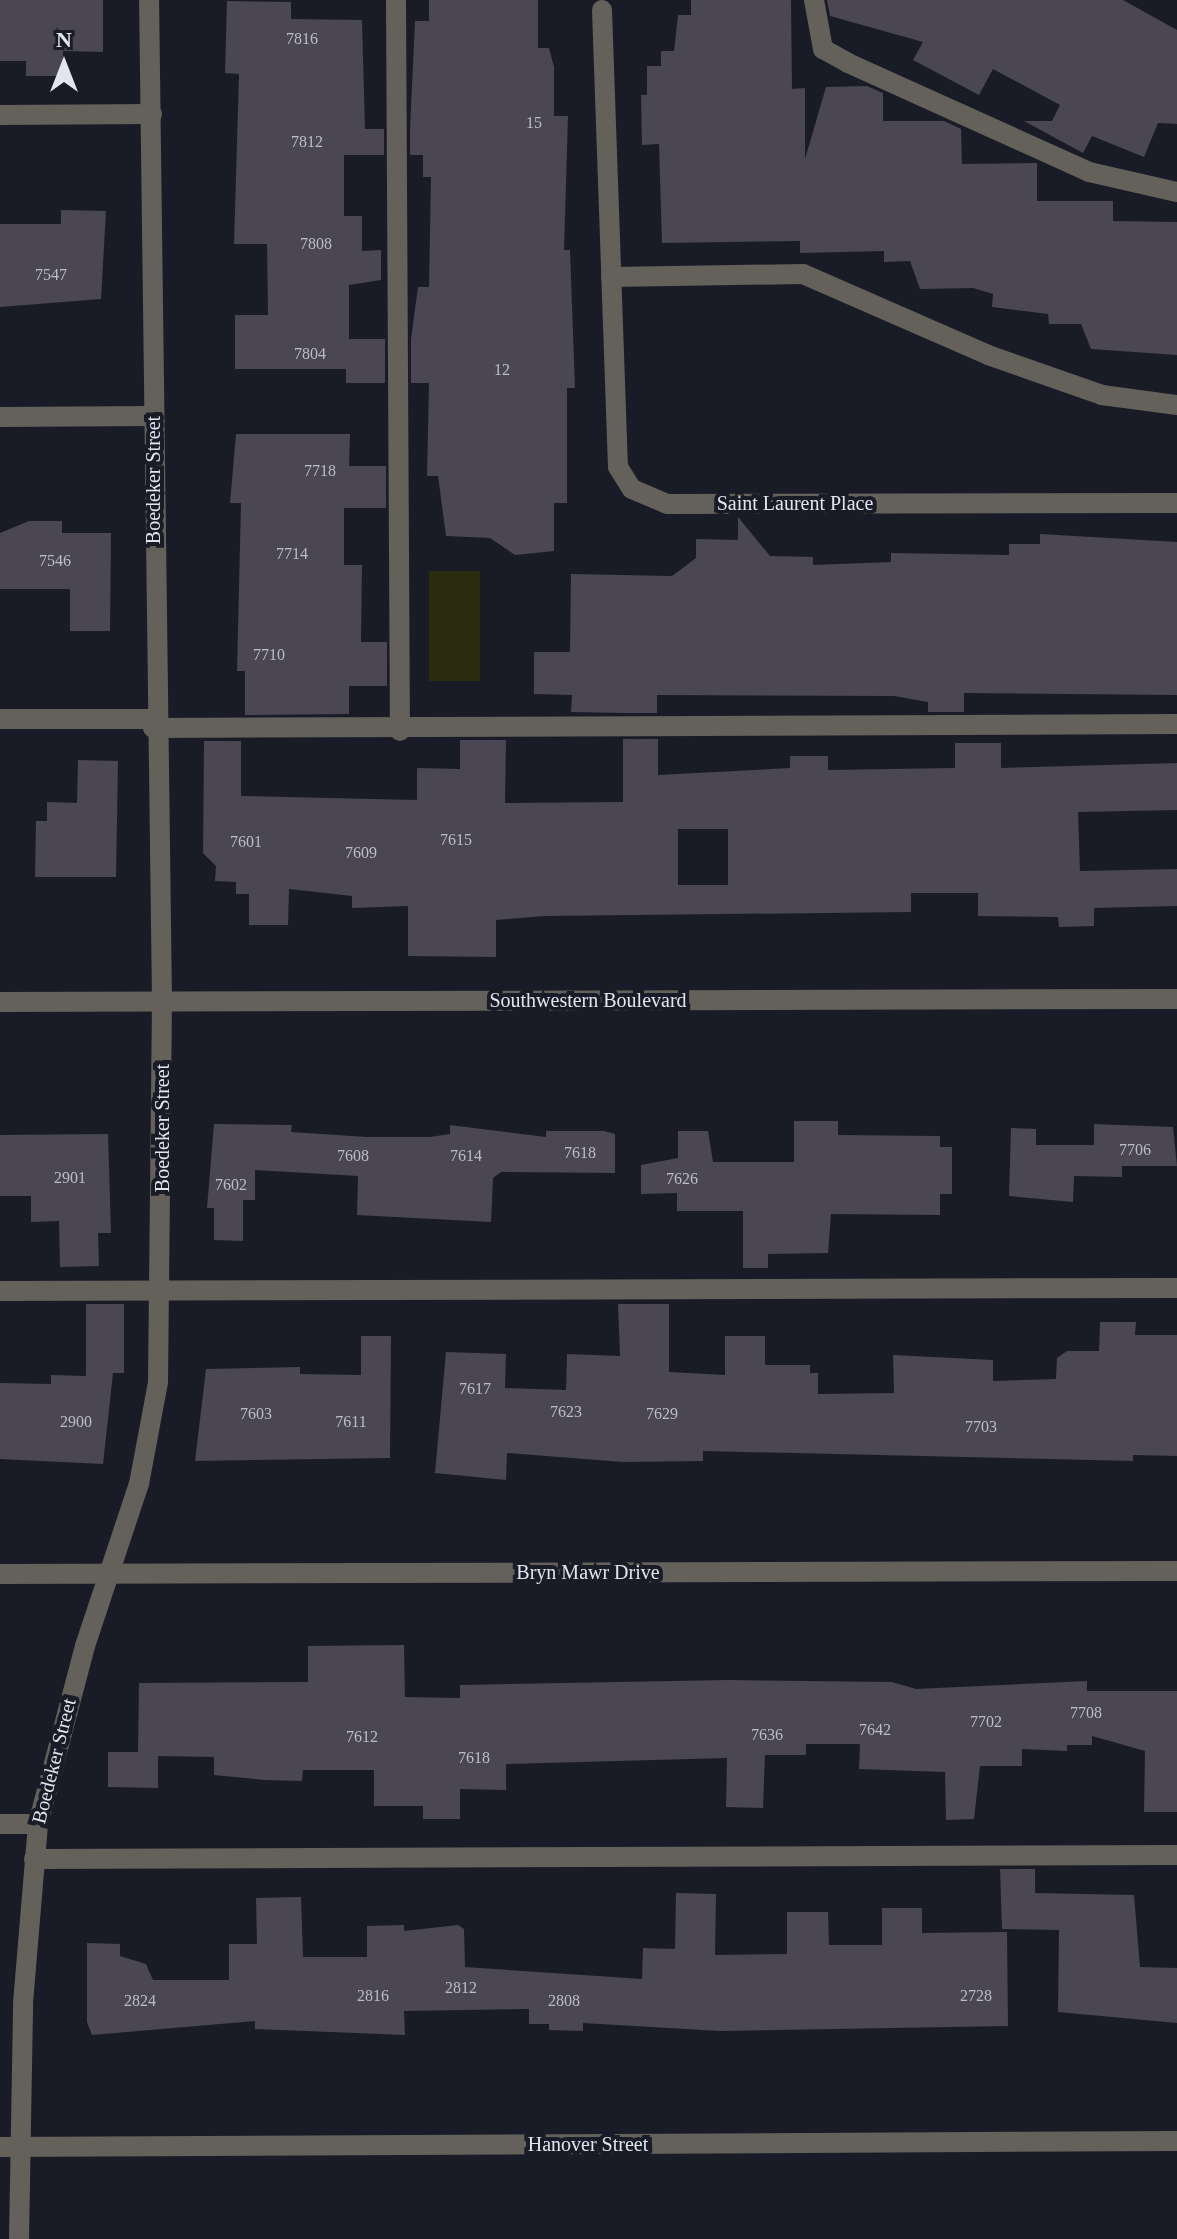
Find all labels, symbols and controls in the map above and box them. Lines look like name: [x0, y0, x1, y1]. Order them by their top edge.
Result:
north arrow: [24, 24, 104, 104]
text: N: [56, 27, 72, 52]
house number: 7816: [286, 29, 318, 49]
house number: 15: [526, 113, 542, 133]
house number: 7812: [291, 132, 323, 152]
house number: 7808: [300, 234, 332, 254]
house number: 7547: [35, 265, 67, 285]
house number: 7804: [294, 344, 326, 364]
house number: 12: [494, 360, 510, 380]
street label: Boedeker Street: [141, 416, 165, 544]
house number: 7718: [304, 461, 336, 481]
street label: Saint Laurent Place: [717, 491, 873, 515]
house number: 7714: [276, 544, 308, 564]
house number: 7546: [39, 551, 71, 571]
house number: 7710: [253, 645, 285, 665]
house number: 7615: [440, 830, 472, 850]
house number: 7601: [230, 832, 262, 852]
house number: 7609: [345, 843, 377, 863]
street label: Southwestern Boulevard: [489, 988, 687, 1012]
street label: Boedeker Street: [150, 1064, 174, 1192]
house number: 7706: [1119, 1140, 1151, 1160]
house number: 7618: [564, 1143, 596, 1163]
house number: 7608: [337, 1146, 369, 1166]
house number: 7614: [450, 1146, 482, 1166]
house number: 2901: [54, 1168, 86, 1188]
house number: 7626: [666, 1169, 698, 1189]
house number: 7602: [215, 1175, 247, 1195]
house number: 7617: [459, 1379, 491, 1399]
house number: 7623: [550, 1402, 582, 1422]
house number: 7603: [240, 1404, 272, 1424]
house number: 7629: [646, 1404, 678, 1424]
house number: 2900: [60, 1412, 92, 1432]
house number: 7611: [335, 1412, 367, 1432]
house number: 7703: [965, 1417, 997, 1437]
street label: Bryn Mawr Drive: [516, 1560, 660, 1584]
street label: Boedeker Street: [27, 1696, 81, 1826]
house number: 7708: [1070, 1703, 1102, 1723]
house number: 7702: [970, 1712, 1002, 1732]
house number: 7642: [859, 1720, 891, 1740]
house number: 7636: [751, 1725, 783, 1745]
house number: 7612: [346, 1727, 378, 1747]
house number: 7618: [458, 1748, 490, 1768]
house number: 2812: [445, 1978, 477, 1998]
house number: 2816: [357, 1986, 389, 2006]
house number: 2728: [960, 1986, 992, 2006]
house number: 2824: [124, 1991, 156, 2011]
house number: 2808: [548, 1991, 580, 2011]
street label: Hanover Street: [528, 2132, 648, 2156]

